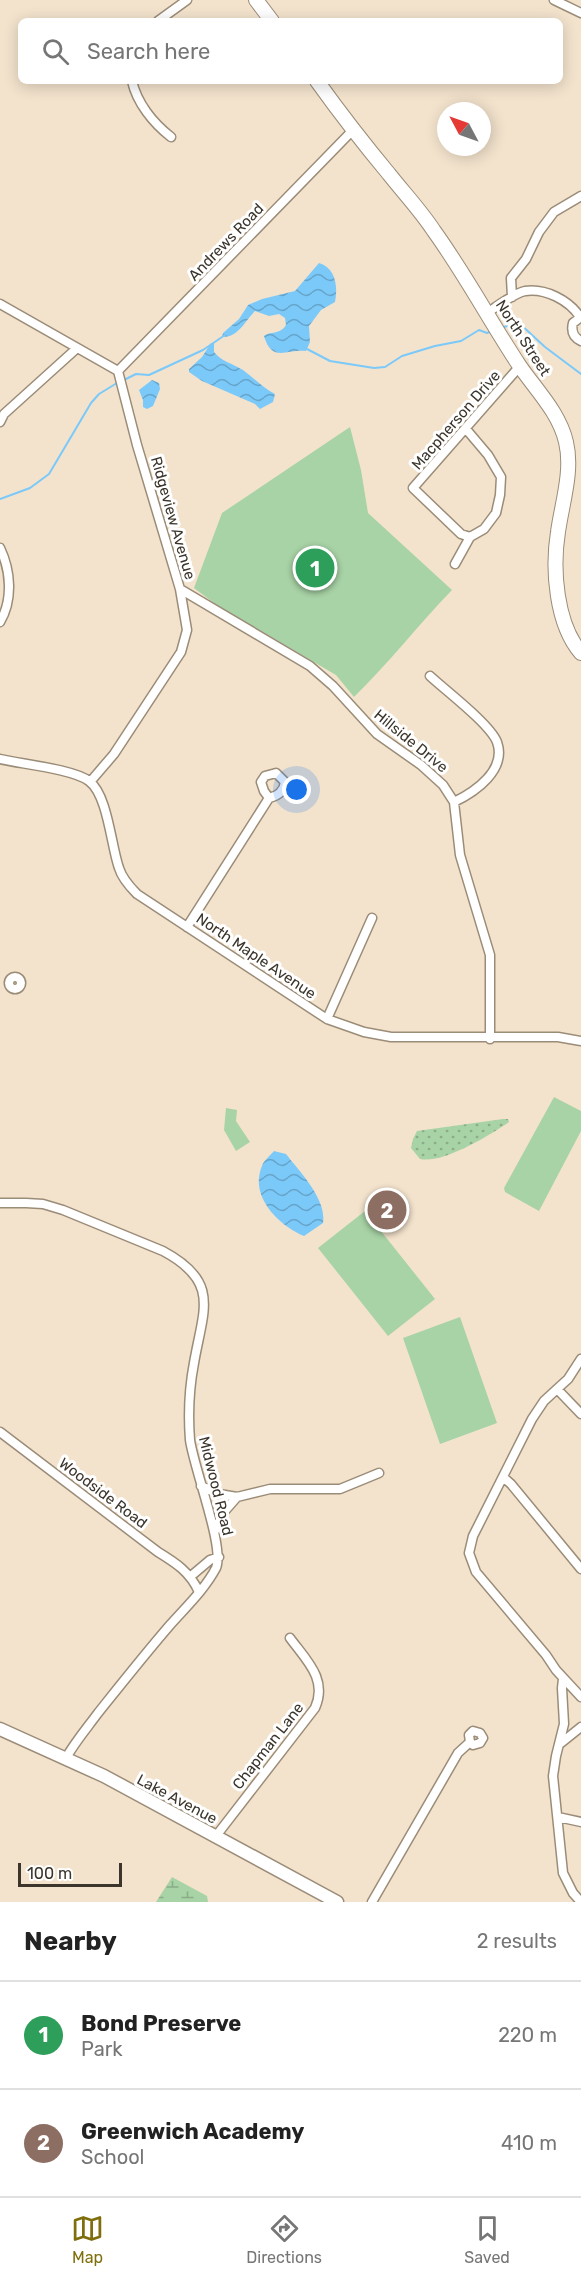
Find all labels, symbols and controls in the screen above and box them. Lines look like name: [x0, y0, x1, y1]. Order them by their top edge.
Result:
search box: [18, 18, 563, 84]
icon: search: [39, 35, 72, 68]
text: Search here: [87, 38, 210, 65]
north arrow: [437, 102, 491, 156]
street label: Andrews Road: [185, 200, 267, 284]
street label: North Street: [492, 297, 554, 379]
street label: Macpherson Drive: [408, 367, 504, 473]
street label: Ridgeview Avenue: [147, 454, 199, 582]
pin: 1: [296, 546, 334, 590]
street label: Hillside Drive: [370, 706, 452, 776]
your location: [282, 775, 311, 804]
street label: North Maple Avenue: [193, 909, 319, 1003]
pin: 2: [368, 1188, 406, 1232]
street label: Midwood Road: [195, 1434, 237, 1538]
street label: Woodside Road: [55, 1454, 151, 1532]
street label: Chapman Lane: [229, 1699, 307, 1793]
street label: Lake Avenue: [134, 1770, 220, 1828]
scale bar: [18, 1860, 122, 1888]
text: 100 m: [27, 1864, 72, 1883]
text: Nearby: [24, 1926, 117, 1957]
text: 2 results: [477, 1929, 557, 1953]
text: Bond Preserve: [81, 2010, 241, 2037]
text: 1: [39, 2023, 48, 2047]
text: 220 m: [498, 2023, 557, 2047]
text: Park: [81, 2037, 123, 2061]
text: Greenwich Academy: [81, 2118, 304, 2145]
text: 2: [37, 2131, 50, 2155]
text: 410 m: [501, 2131, 557, 2155]
text: School: [81, 2145, 144, 2169]
tab: Map: [71, 2212, 104, 2267]
tab: Directions: [246, 2212, 322, 2267]
tab: Saved: [464, 2212, 510, 2267]

